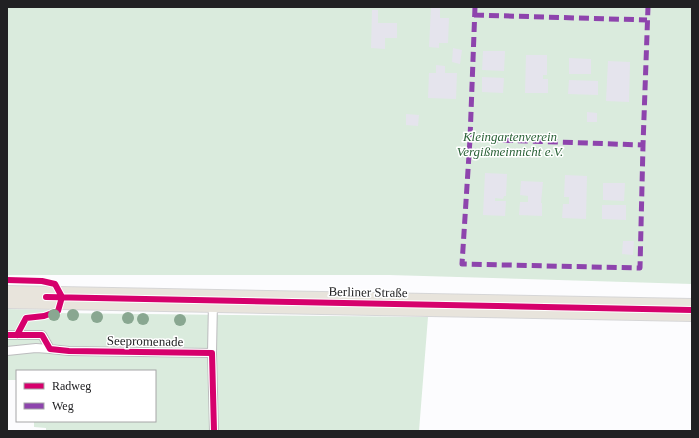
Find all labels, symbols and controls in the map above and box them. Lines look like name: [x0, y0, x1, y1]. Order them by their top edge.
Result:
park label: Kleingartenverein Vergißmeinnicht e.V.: [457, 129, 564, 159]
street label: Berliner Straße: [328, 284, 408, 300]
street label: Seepromenade: [107, 333, 184, 349]
legend: [16, 370, 156, 422]
text: Radweg: [52, 379, 91, 393]
text: Weg: [52, 399, 74, 413]

